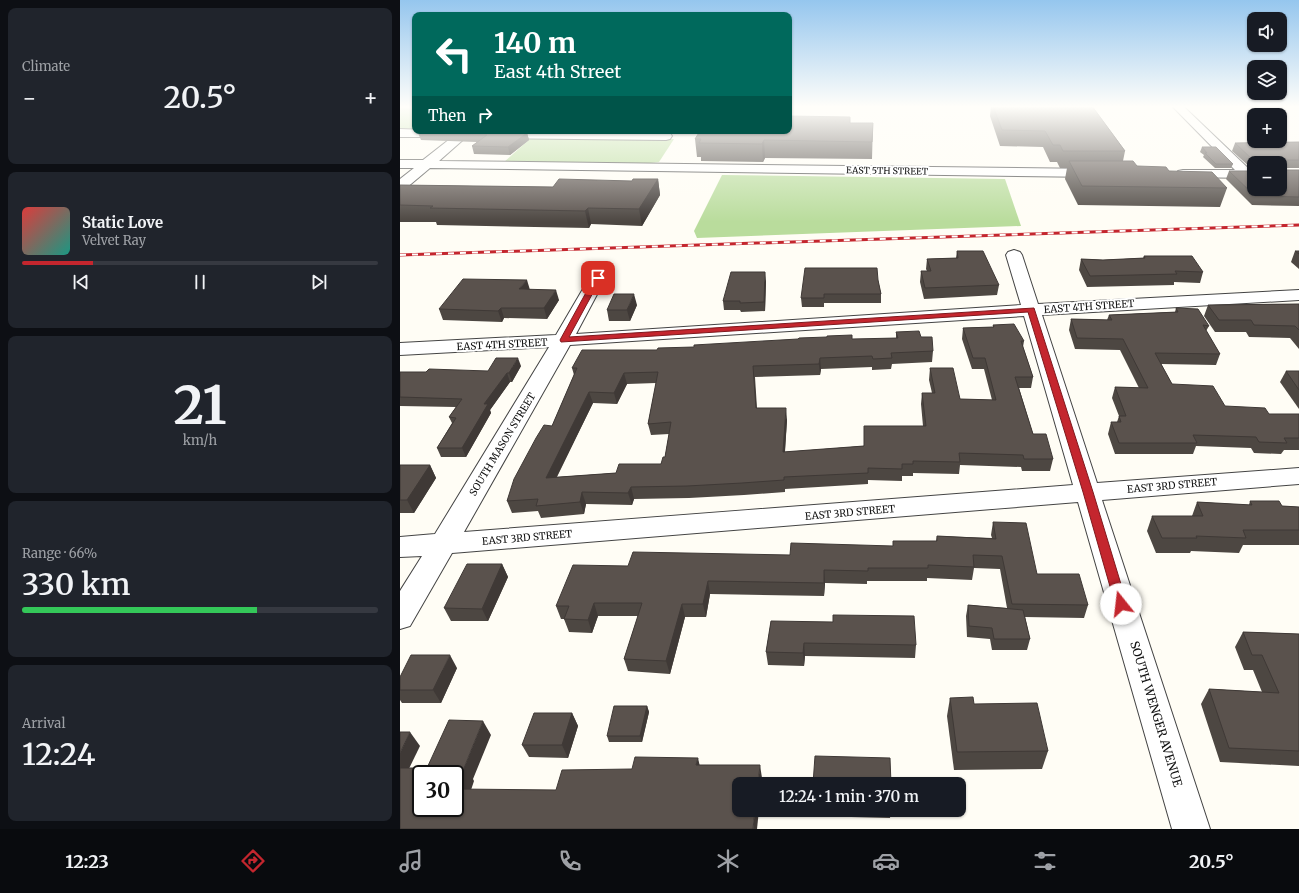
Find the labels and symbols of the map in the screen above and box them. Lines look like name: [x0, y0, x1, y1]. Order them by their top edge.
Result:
street label: EAST 5TH STREET: [846, 164, 929, 177]
pin: [581, 261, 615, 295]
street label: EAST 4TH STREET: [1043, 297, 1135, 316]
street label: EAST 4TH STREET: [456, 336, 548, 353]
street label: SOUTH MASON STREET: [466, 390, 538, 498]
street label: EAST 3RD STREET: [1126, 475, 1218, 496]
street label: EAST 3RD STREET: [804, 502, 896, 523]
street label: EAST 3RD STREET: [481, 527, 573, 548]
position arrow: [1100, 583, 1142, 625]
street label: SOUTH WENGER AVENUE: [1127, 639, 1186, 789]
speed limit sign: 30: [412, 765, 464, 817]

